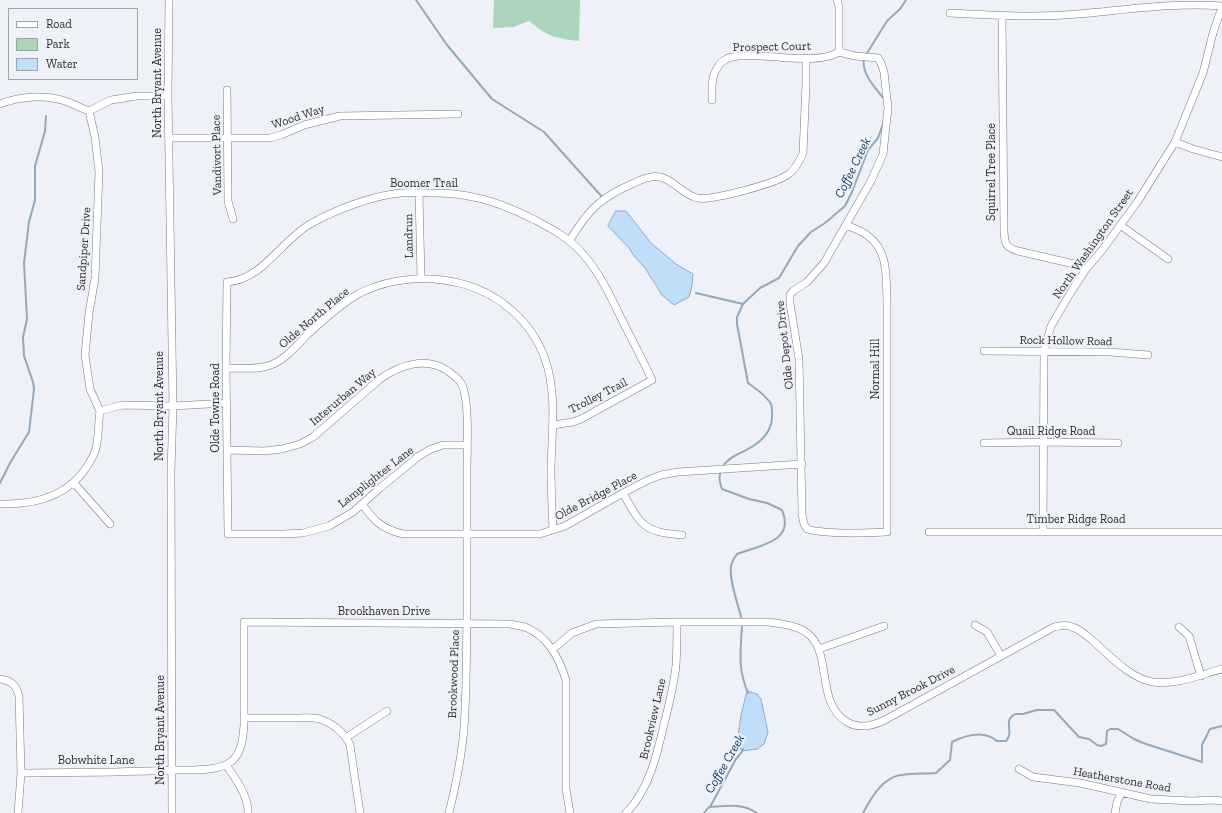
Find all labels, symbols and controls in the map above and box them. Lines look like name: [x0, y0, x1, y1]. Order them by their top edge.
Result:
legend: [8, 8, 138, 80]
text: Road: [46, 17, 72, 31]
street label: North Bryant Avenue: [151, 28, 165, 138]
text: Park: [46, 37, 70, 51]
street label: Prospect Court: [733, 39, 811, 55]
text: Water: [46, 57, 78, 71]
street label: Wood Way: [270, 102, 326, 132]
street label: Vandivort Place: [209, 114, 225, 196]
street label: Squirrel Tree Place: [985, 123, 999, 221]
water label: Coffee Creek: [832, 135, 874, 201]
street label: Boomer Trail: [390, 177, 458, 191]
street label: North Washington Street: [1050, 186, 1136, 302]
street label: Sandpiper Drive: [74, 207, 94, 291]
street label: Landrun: [401, 214, 417, 258]
street label: Olde North Place: [276, 284, 352, 352]
street label: Olde Depot Drive: [773, 300, 797, 390]
street label: Rock Hollow Road: [1019, 333, 1113, 349]
street label: Normal Hill: [869, 339, 883, 399]
street label: North Bryant Avenue: [153, 351, 167, 461]
street label: Olde Towne Road: [209, 363, 223, 453]
street label: Interurban Way: [307, 365, 379, 429]
street label: Trolley Trail: [566, 375, 630, 417]
street label: Quail Ridge Road: [1007, 425, 1095, 439]
street label: Lamplighter Lane: [335, 443, 417, 511]
street label: Olde Bridge Place: [552, 468, 640, 524]
street label: Timber Ridge Road: [1026, 513, 1126, 527]
street label: Brookhaven Drive: [338, 605, 430, 619]
street label: Brookwood Place: [445, 629, 463, 719]
street label: Sunny Brook Drive: [864, 663, 958, 719]
street label: North Bryant Avenue: [154, 675, 168, 785]
street label: Brookview Lane: [637, 677, 669, 761]
water label: Coffee Creek: [702, 732, 748, 796]
street label: Bobwhite Lane: [58, 754, 134, 768]
street label: Heatherstone Road: [1072, 764, 1172, 796]

